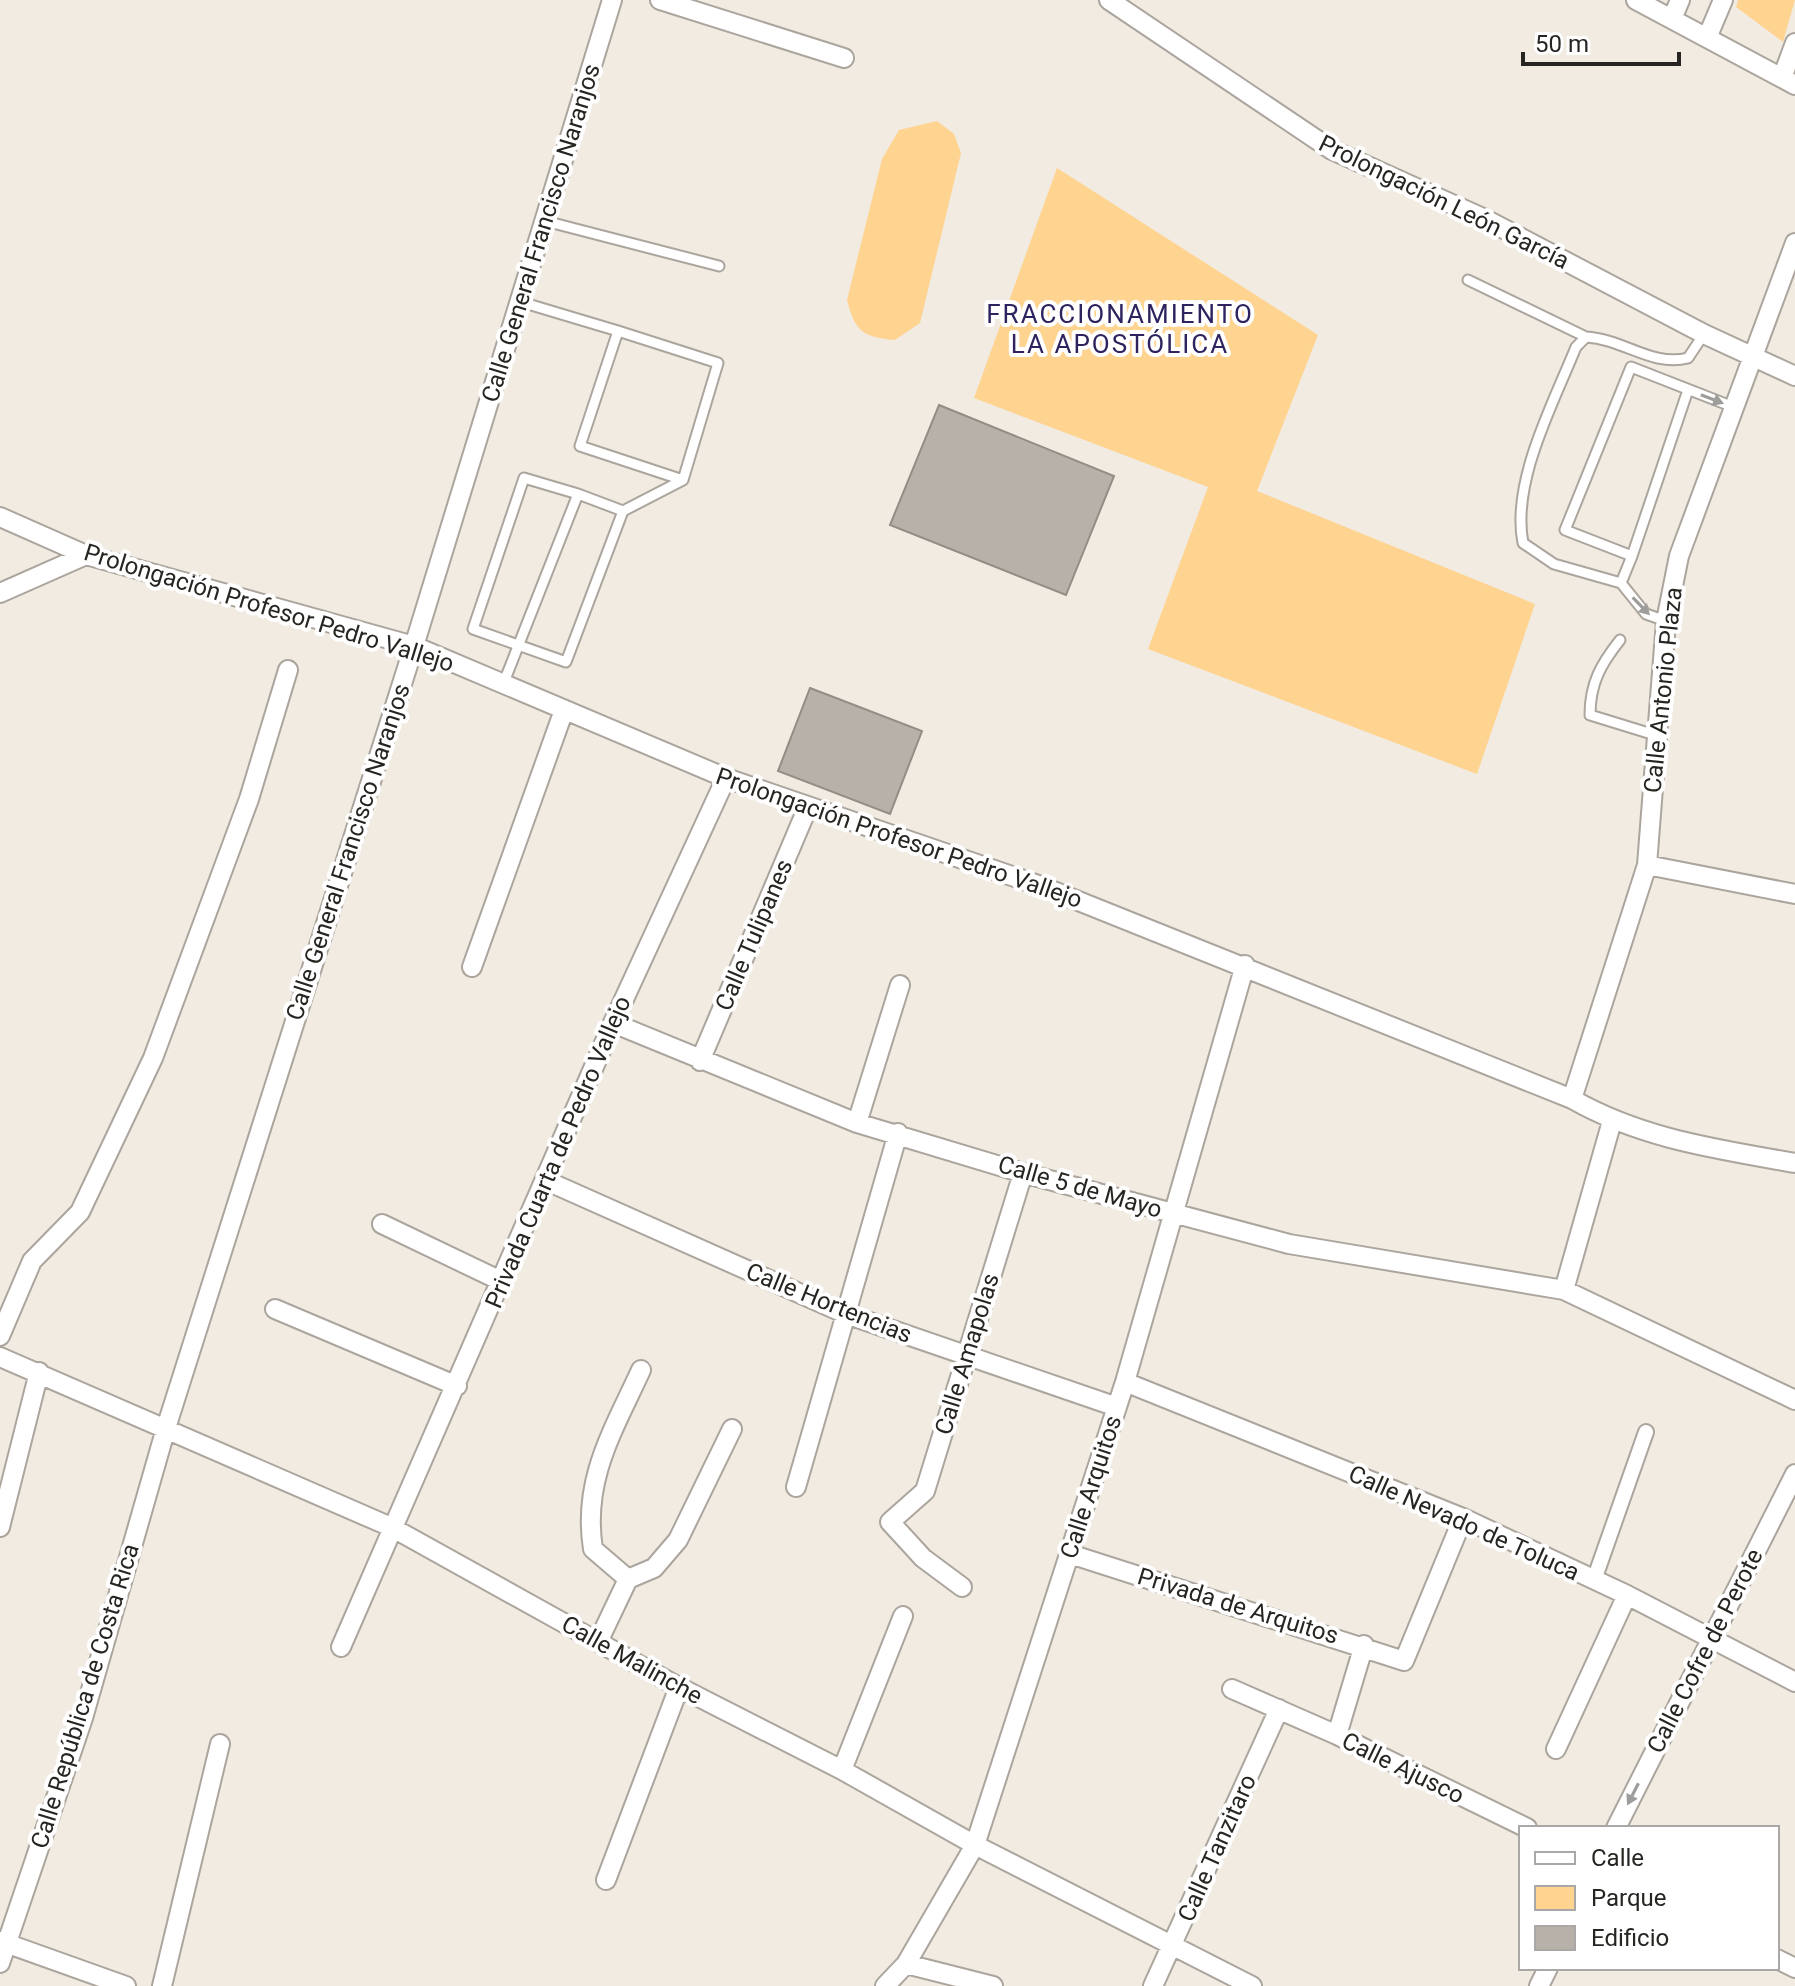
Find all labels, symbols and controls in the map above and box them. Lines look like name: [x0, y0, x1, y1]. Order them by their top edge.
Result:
scale bar: [1523, 16, 1679, 66]
text: 50 m: [1535, 30, 1589, 58]
street label: Calle General Francisco Naranjos: [476, 60, 606, 406]
street label: Prolongación León García: [1314, 129, 1574, 275]
district label: FRACCIONAMIENTO LA APOSTÓLICA: [986, 299, 1254, 359]
one-way arrow: [1700, 393, 1724, 406]
street label: Prolongación Profesor Pedro Vallejo: [81, 538, 457, 678]
street label: Calle Antonio Plaza: [1638, 586, 1688, 794]
one-way arrow: [1631, 596, 1650, 615]
street label: Calle General Francisco Naranjos: [280, 680, 416, 1024]
street label: Prolongación Profesor Pedro Vallejo: [712, 762, 1086, 914]
street label: Calle Tulipanes: [710, 855, 798, 1015]
street label: Privada Cuarta de Pedro Vallejo: [479, 992, 637, 1312]
street label: Calle 5 de Mayo: [995, 1150, 1165, 1224]
street label: Calle Hortencias: [742, 1257, 916, 1349]
street label: Calle Amapolas: [929, 1270, 1005, 1438]
street label: Calle Arquitos: [1055, 1412, 1127, 1562]
street label: Calle Nevado de Toluca: [1344, 1459, 1584, 1587]
street label: Calle República de Costa Rica: [25, 1540, 145, 1852]
street label: Calle Cofre de Perote: [1641, 1544, 1769, 1758]
street label: Privada de Arquitos: [1134, 1562, 1342, 1650]
street label: Calle Malinche: [557, 1610, 707, 1710]
street label: Calle Ajusco: [1337, 1726, 1469, 1810]
street label: Calle Tanzitaro: [1172, 1770, 1262, 1926]
one-way arrow: [1626, 1782, 1640, 1805]
legend: [1519, 1826, 1779, 1970]
text: Calle: [1591, 1844, 1644, 1872]
text: Parque: [1591, 1884, 1667, 1912]
text: Edificio: [1591, 1924, 1669, 1952]

